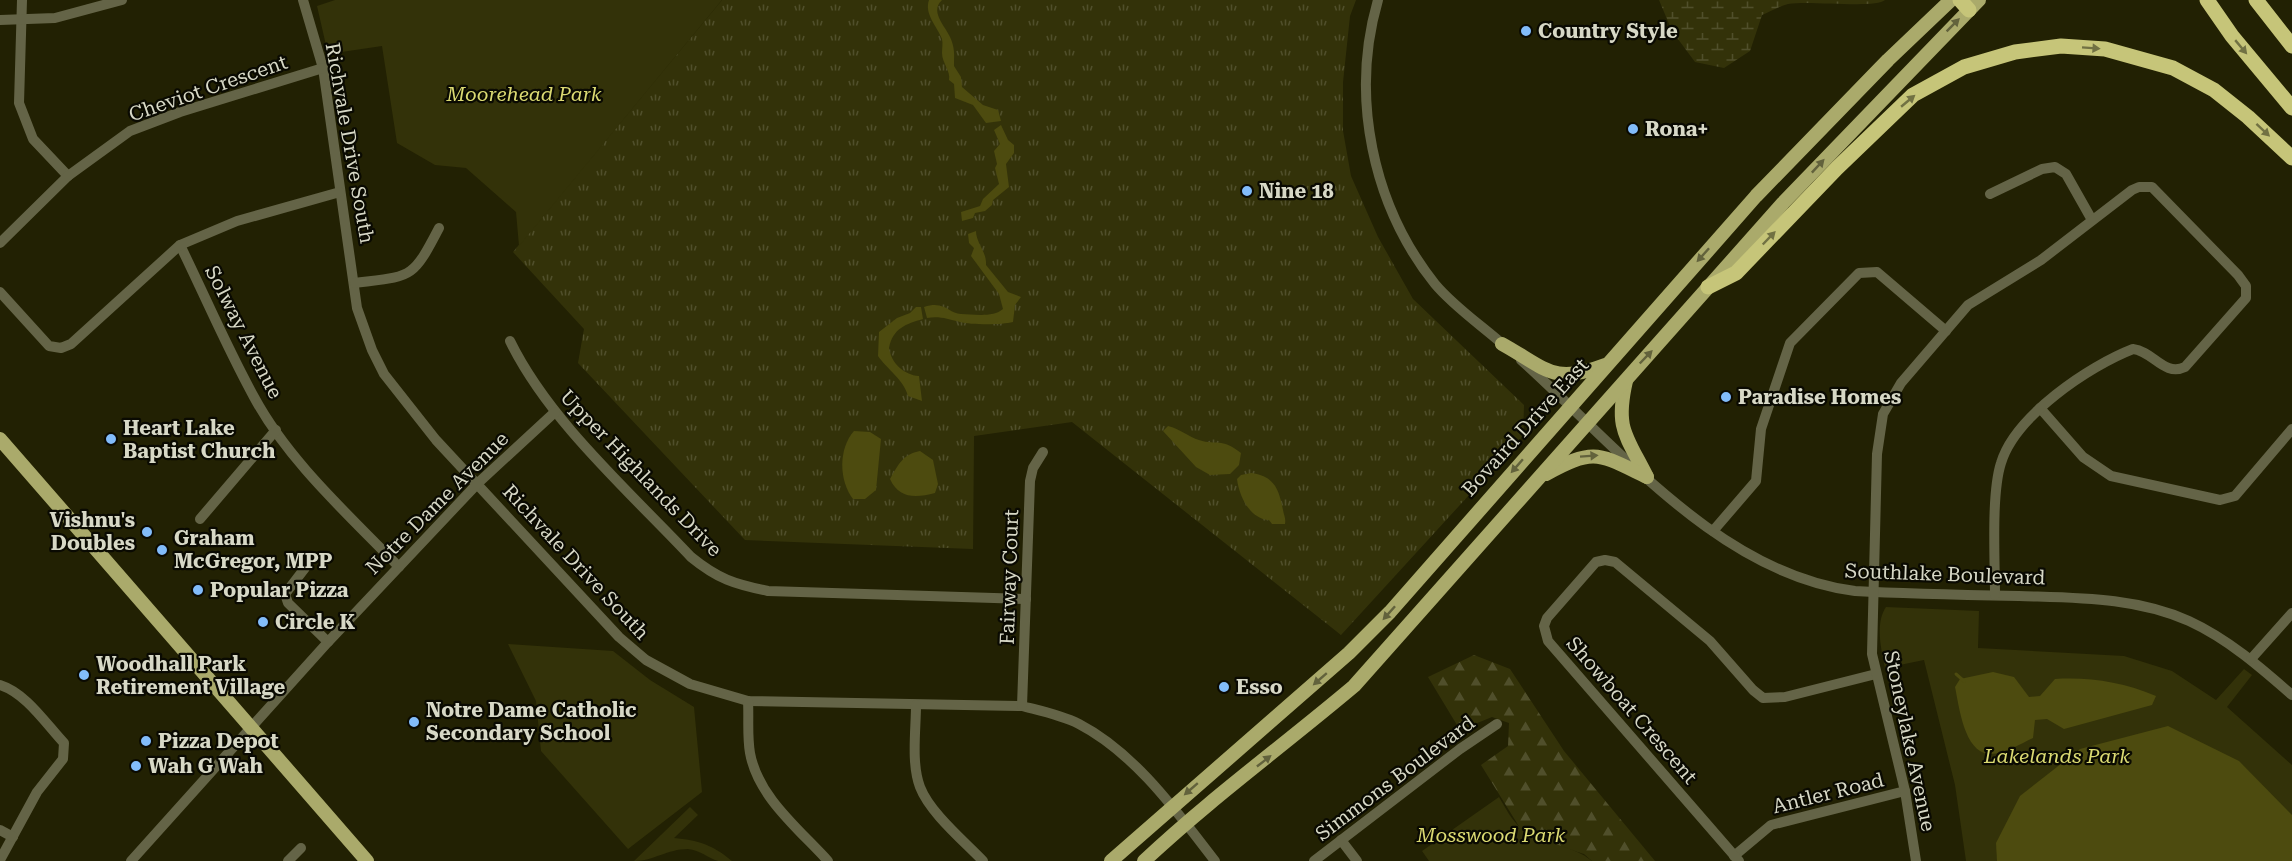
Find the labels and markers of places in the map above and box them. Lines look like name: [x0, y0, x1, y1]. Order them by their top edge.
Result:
place label: Country Style: [1538, 19, 1678, 43]
marker: Country Style: [1519, 24, 1533, 38]
place label: Rona+: [1645, 117, 1709, 141]
marker: Rona+: [1626, 122, 1640, 136]
place label: Nine 18: [1259, 179, 1334, 203]
marker: Nine 18: [1240, 184, 1254, 198]
place label: Paradise Homes: [1738, 385, 1901, 409]
marker: Paradise Homes: [1719, 390, 1733, 404]
place label: Heart Lake Baptist Church: [123, 416, 276, 463]
marker: Heart Lake Baptist Church: [104, 432, 118, 446]
place label: Vishnu's Doubles: [50, 508, 135, 555]
marker: Vishnu's Doubles: [140, 525, 154, 539]
place label: Graham McGregor, MPP: [174, 526, 333, 573]
marker: Graham McGregor, MPP: [155, 543, 169, 557]
place label: Popular Pizza: [210, 578, 349, 602]
marker: Popular Pizza: [191, 583, 205, 597]
place label: Circle K: [275, 610, 356, 634]
marker: Circle K: [256, 615, 270, 629]
place label: Woodhall Park Retirement Village: [96, 652, 285, 699]
marker: Woodhall Park Retirement Village: [77, 668, 91, 682]
place label: Esso: [1236, 675, 1283, 699]
marker: Esso: [1217, 680, 1231, 694]
place label: Notre Dame Catholic Secondary School: [426, 698, 637, 745]
marker: Notre Dame Catholic Secondary School: [407, 715, 421, 729]
place label: Pizza Depot: [158, 729, 279, 753]
marker: Pizza Depot: [139, 734, 153, 748]
place label: Wah G Wah: [148, 754, 264, 778]
marker: Wah G Wah: [129, 759, 143, 773]

